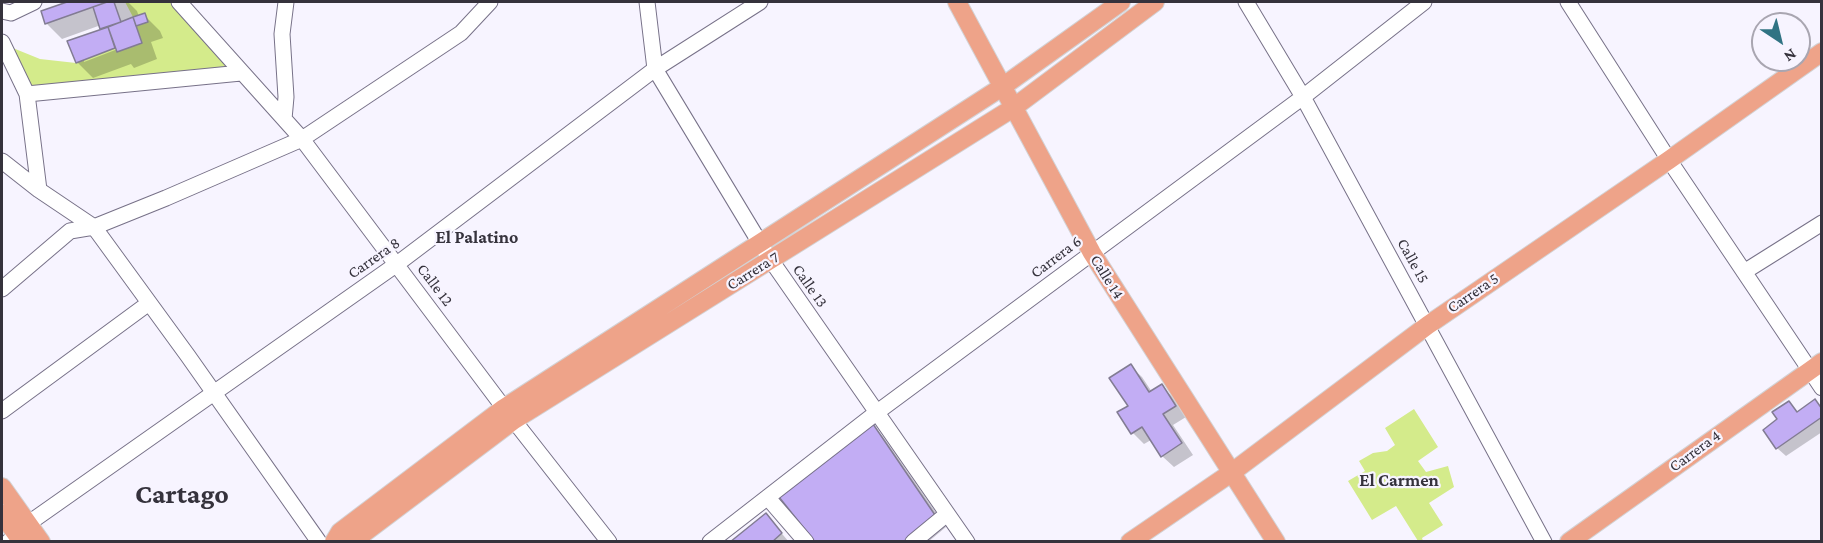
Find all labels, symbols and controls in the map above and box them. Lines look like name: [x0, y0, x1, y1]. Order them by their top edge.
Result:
north arrow: [1751, 12, 1811, 72]
text: N: [1781, 45, 1800, 66]
district label: El Palatino: [436, 226, 518, 248]
street label: Carrera 6: [1027, 232, 1085, 282]
street label: Carrera 8: [344, 233, 404, 283]
street label: Calle 15: [1393, 235, 1433, 287]
street label: Carrera 7: [723, 247, 783, 295]
street label: Calle 14: [1086, 251, 1128, 303]
street label: Calle 12: [413, 260, 457, 310]
street label: Calle 13: [788, 261, 832, 311]
street label: Carrera 5: [1444, 269, 1502, 317]
street label: Carrera 4: [1666, 426, 1724, 476]
district label: El Carmen: [1359, 469, 1439, 491]
district label: Cartago: [135, 477, 229, 511]

